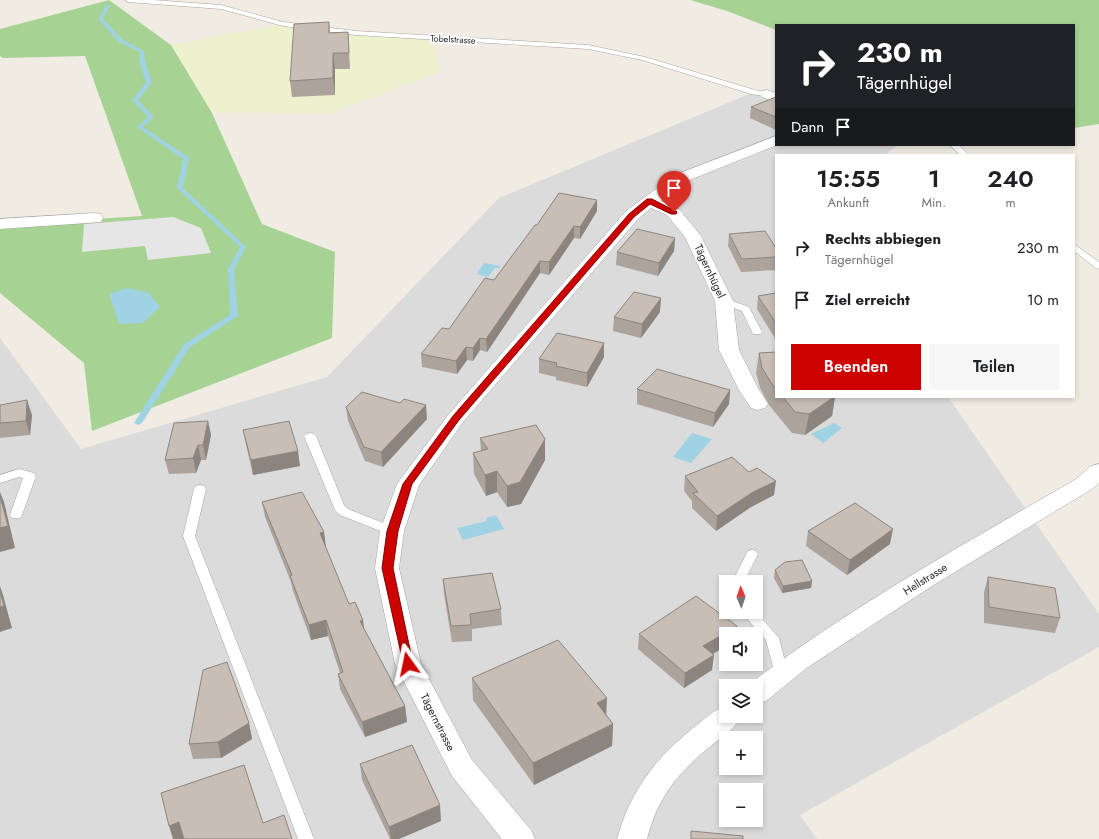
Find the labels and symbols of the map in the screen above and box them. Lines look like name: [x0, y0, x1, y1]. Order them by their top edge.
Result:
street label: Tobelstrasse: [430, 31, 476, 47]
pin: [657, 171, 691, 212]
street label: Tägernhügel: [691, 241, 729, 301]
street label: Hellstrasse: [900, 559, 950, 599]
north arrow: [719, 575, 763, 619]
position arrow: [387, 643, 429, 685]
street label: Tägernstrasse: [417, 690, 459, 754]

